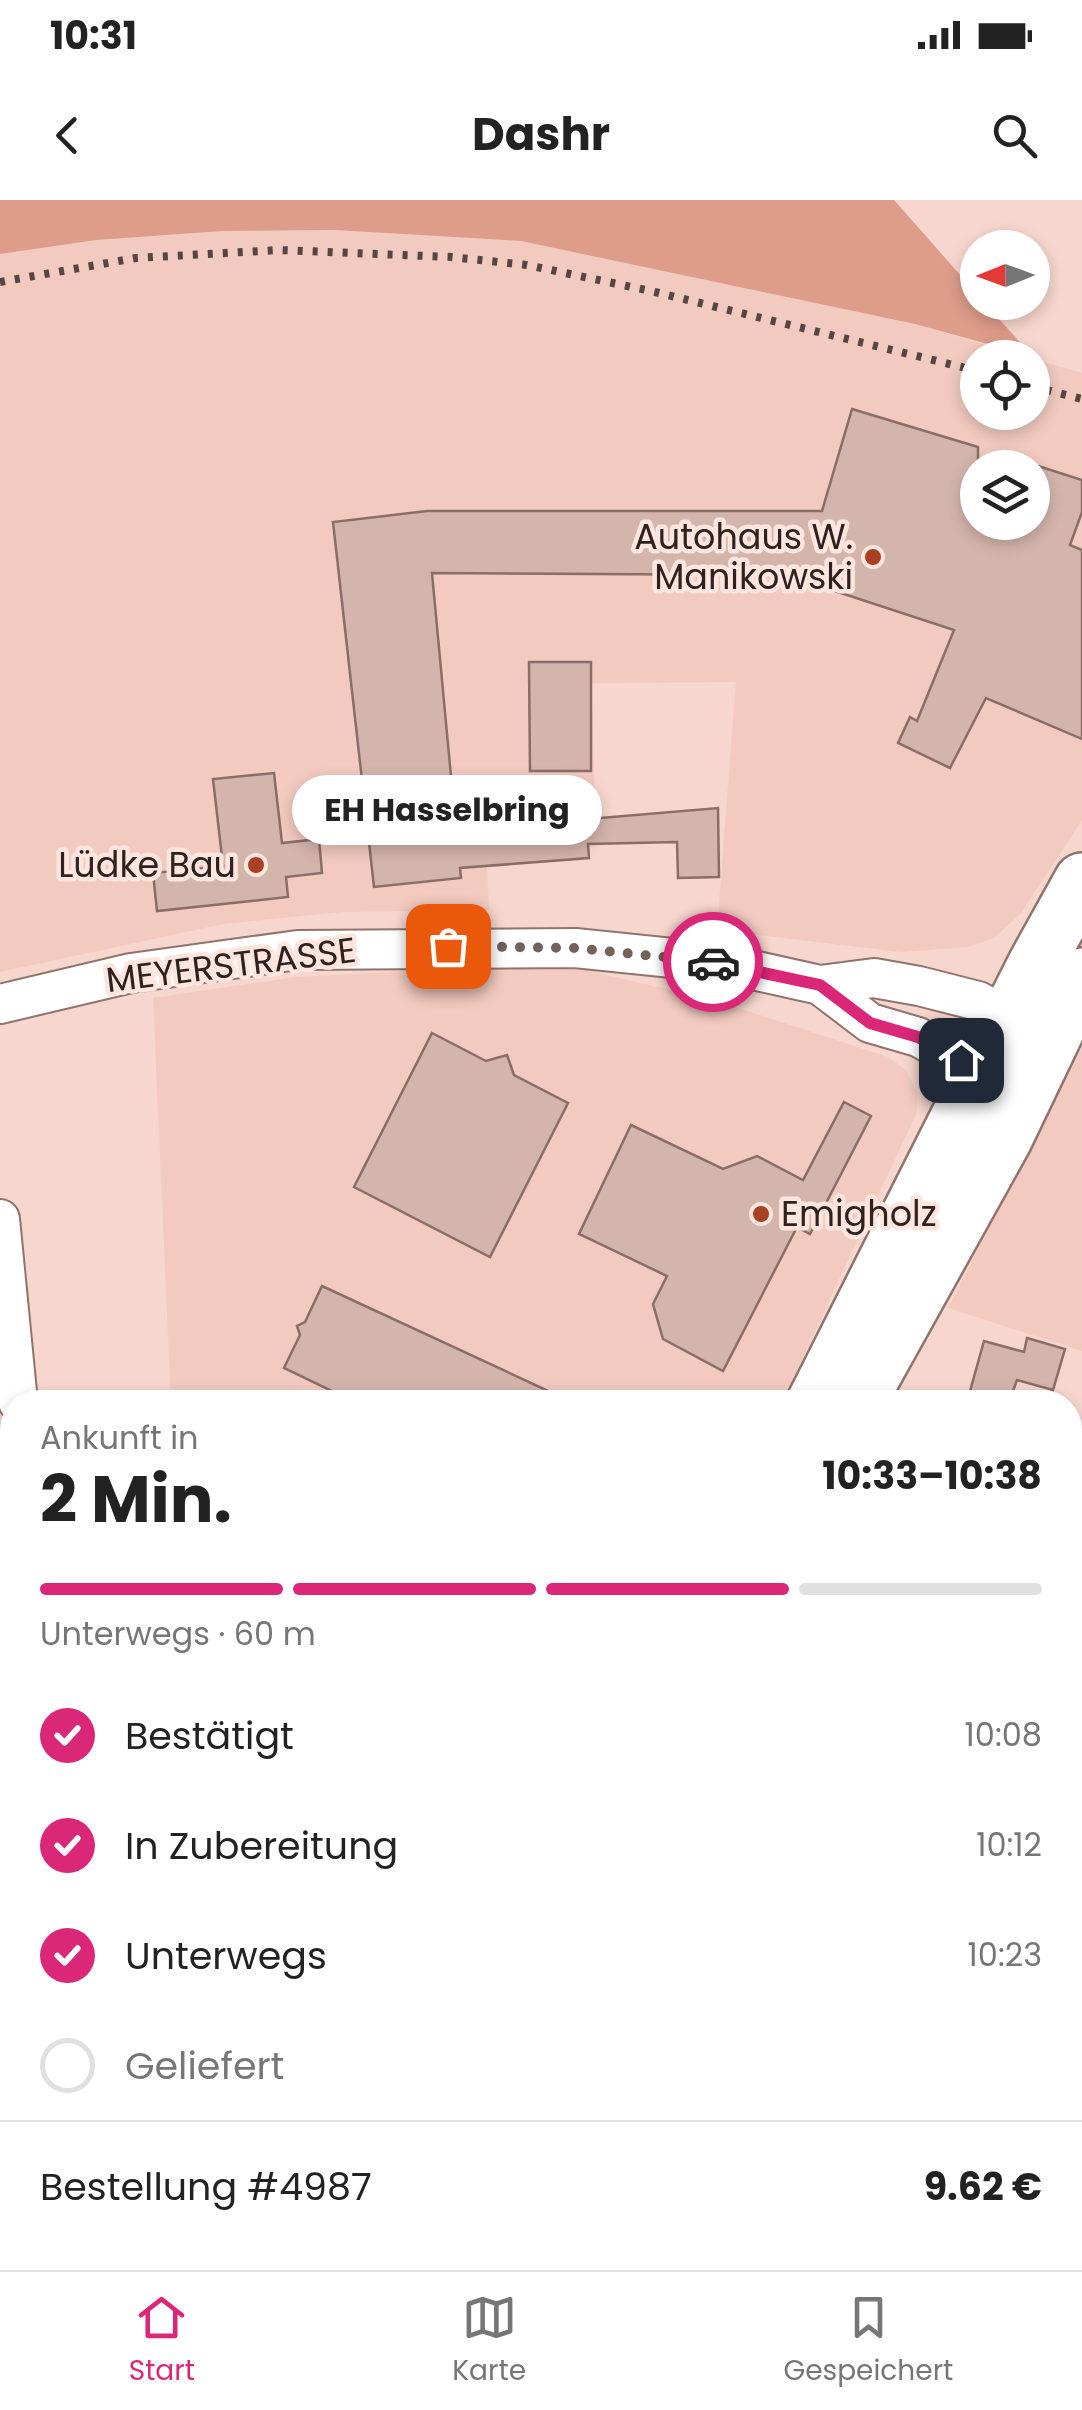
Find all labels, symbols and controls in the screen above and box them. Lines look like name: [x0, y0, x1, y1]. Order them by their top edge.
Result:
text: 10:31: [50, 9, 137, 62]
text: Dashr: [472, 103, 610, 166]
icon: back: [40, 108, 95, 163]
icon: search: [987, 108, 1042, 163]
north arrow: [960, 230, 1050, 320]
map controls: [960, 230, 1050, 540]
button: locate: [960, 340, 1050, 430]
button: layers: [960, 450, 1050, 540]
place label: Autohaus W. Manikowski: [634, 512, 853, 601]
marker: Autohaus W. Manikowski: [862, 546, 884, 568]
callout: EH Hasselbring: [293, 776, 603, 846]
text: EH Hasselbring: [324, 787, 570, 832]
place label: Lüdke Bau: [58, 840, 236, 889]
marker: Lüdke Bau: [245, 854, 267, 876]
pin: [406, 904, 491, 989]
courier: [663, 912, 763, 1012]
icon: bag: [421, 919, 476, 974]
street label: MEYERSTRASSE: [103, 925, 359, 1004]
icon: car: [686, 935, 741, 990]
pin: [919, 1018, 1004, 1103]
icon: home: [934, 1033, 989, 1088]
place label: Emigholz: [781, 1189, 937, 1238]
marker: Emigholz: [750, 1203, 772, 1225]
text: Ankunft in: [40, 1415, 199, 1460]
text: 10:33–10:38: [822, 1449, 1042, 1502]
text: 2 Min.: [40, 1454, 232, 1545]
text: Unterwegs · 60 m: [40, 1611, 316, 1656]
icon: check: [40, 1708, 95, 1763]
text: Bestätigt: [125, 1709, 294, 1762]
text: 10:08: [965, 1712, 1042, 1757]
icon: check: [40, 1818, 95, 1873]
text: In Zubereitung: [125, 1819, 398, 1872]
text: 10:12: [976, 1822, 1042, 1867]
icon: check: [40, 1928, 95, 1983]
text: Unterwegs: [125, 1929, 327, 1982]
text: 10:23: [968, 1932, 1042, 1977]
text: Geliefert: [125, 2039, 284, 2092]
text: Bestellung #4987: [40, 2160, 372, 2213]
text: 9.62 €: [924, 2160, 1042, 2213]
tab: Start: [129, 2290, 195, 2392]
tab: Karte: [452, 2290, 526, 2392]
tab: Gespeichert: [783, 2290, 953, 2392]

